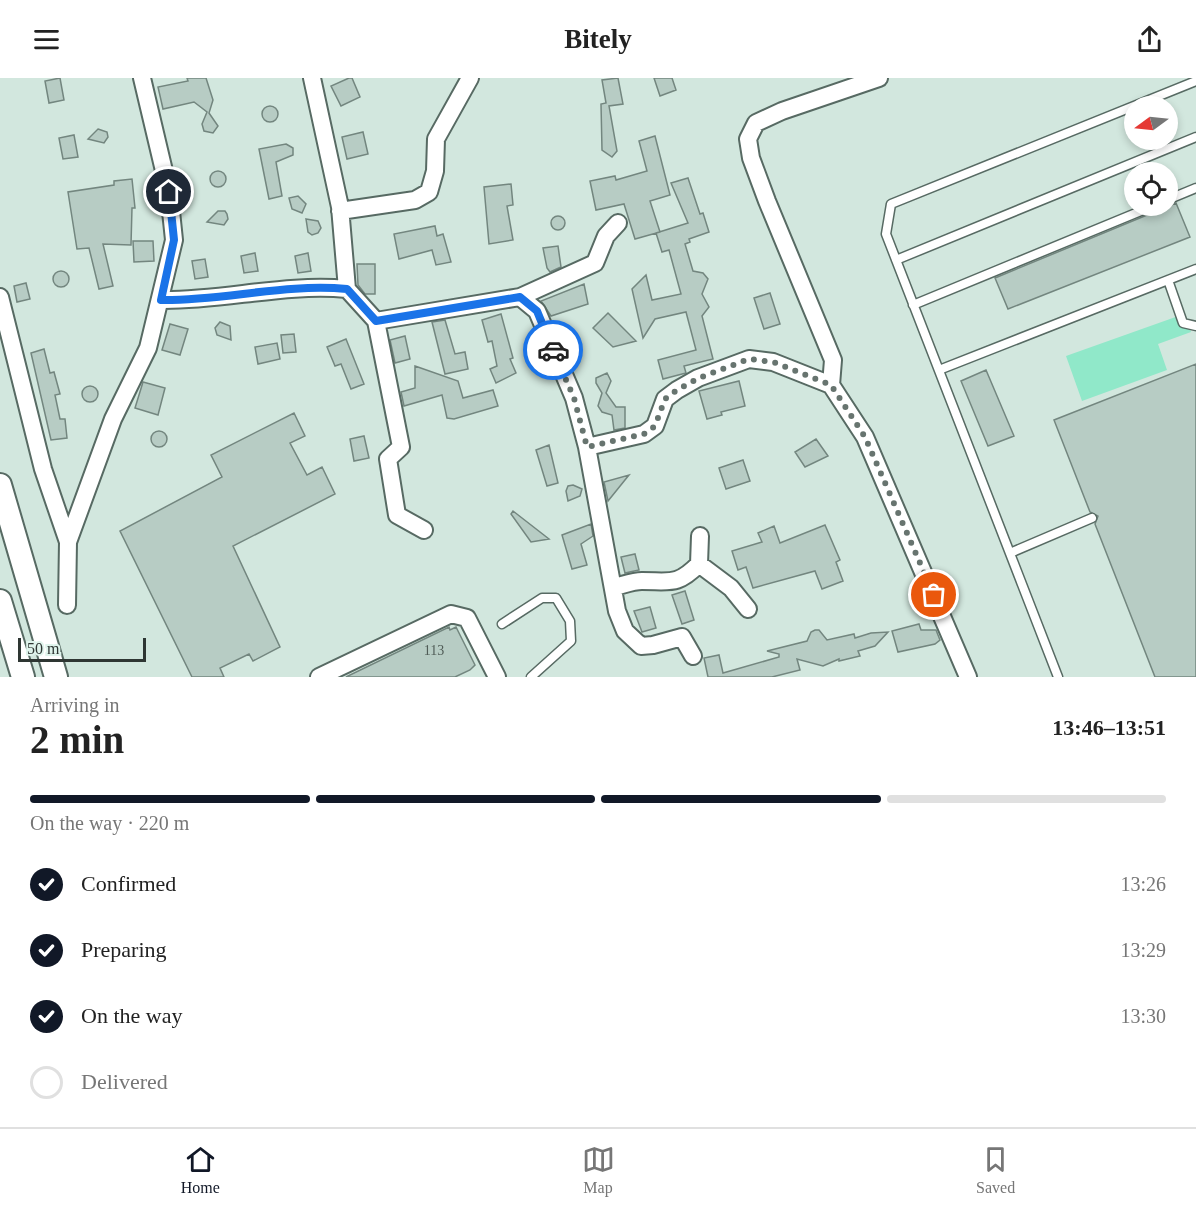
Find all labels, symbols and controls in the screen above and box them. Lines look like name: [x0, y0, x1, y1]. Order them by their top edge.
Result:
icon: menu: [30, 23, 63, 56]
icon: share: [1133, 23, 1166, 56]
text: Bitely: [564, 24, 632, 54]
north arrow: [1124, 96, 1178, 150]
map controls: [1124, 96, 1178, 216]
button: locate: [1124, 162, 1178, 216]
pin: [143, 166, 194, 217]
icon: home: [152, 175, 185, 208]
courier: [523, 320, 583, 380]
icon: car: [537, 334, 570, 367]
pin: [908, 569, 959, 620]
icon: bag: [917, 578, 950, 611]
scale bar: [18, 635, 146, 662]
text: 50 m: [27, 640, 59, 657]
house number: 113: [424, 643, 444, 658]
text: Arriving in: [30, 694, 119, 716]
text: 13:46–13:51: [1052, 715, 1166, 740]
text: 2 min: [30, 718, 124, 761]
text: On the way · 220 m: [30, 812, 189, 834]
icon: check: [30, 868, 63, 901]
text: Confirmed: [81, 871, 176, 896]
text: 13:26: [1120, 873, 1166, 895]
icon: check: [30, 934, 63, 967]
text: Preparing: [81, 937, 167, 962]
text: 13:29: [1120, 939, 1166, 961]
icon: check: [30, 1000, 63, 1033]
text: On the way: [81, 1003, 182, 1028]
text: 13:30: [1120, 1005, 1166, 1027]
text: Delivered: [81, 1069, 168, 1094]
tab: Home: [181, 1143, 220, 1197]
tab: Map: [582, 1143, 615, 1197]
tab: Saved: [976, 1143, 1015, 1197]

